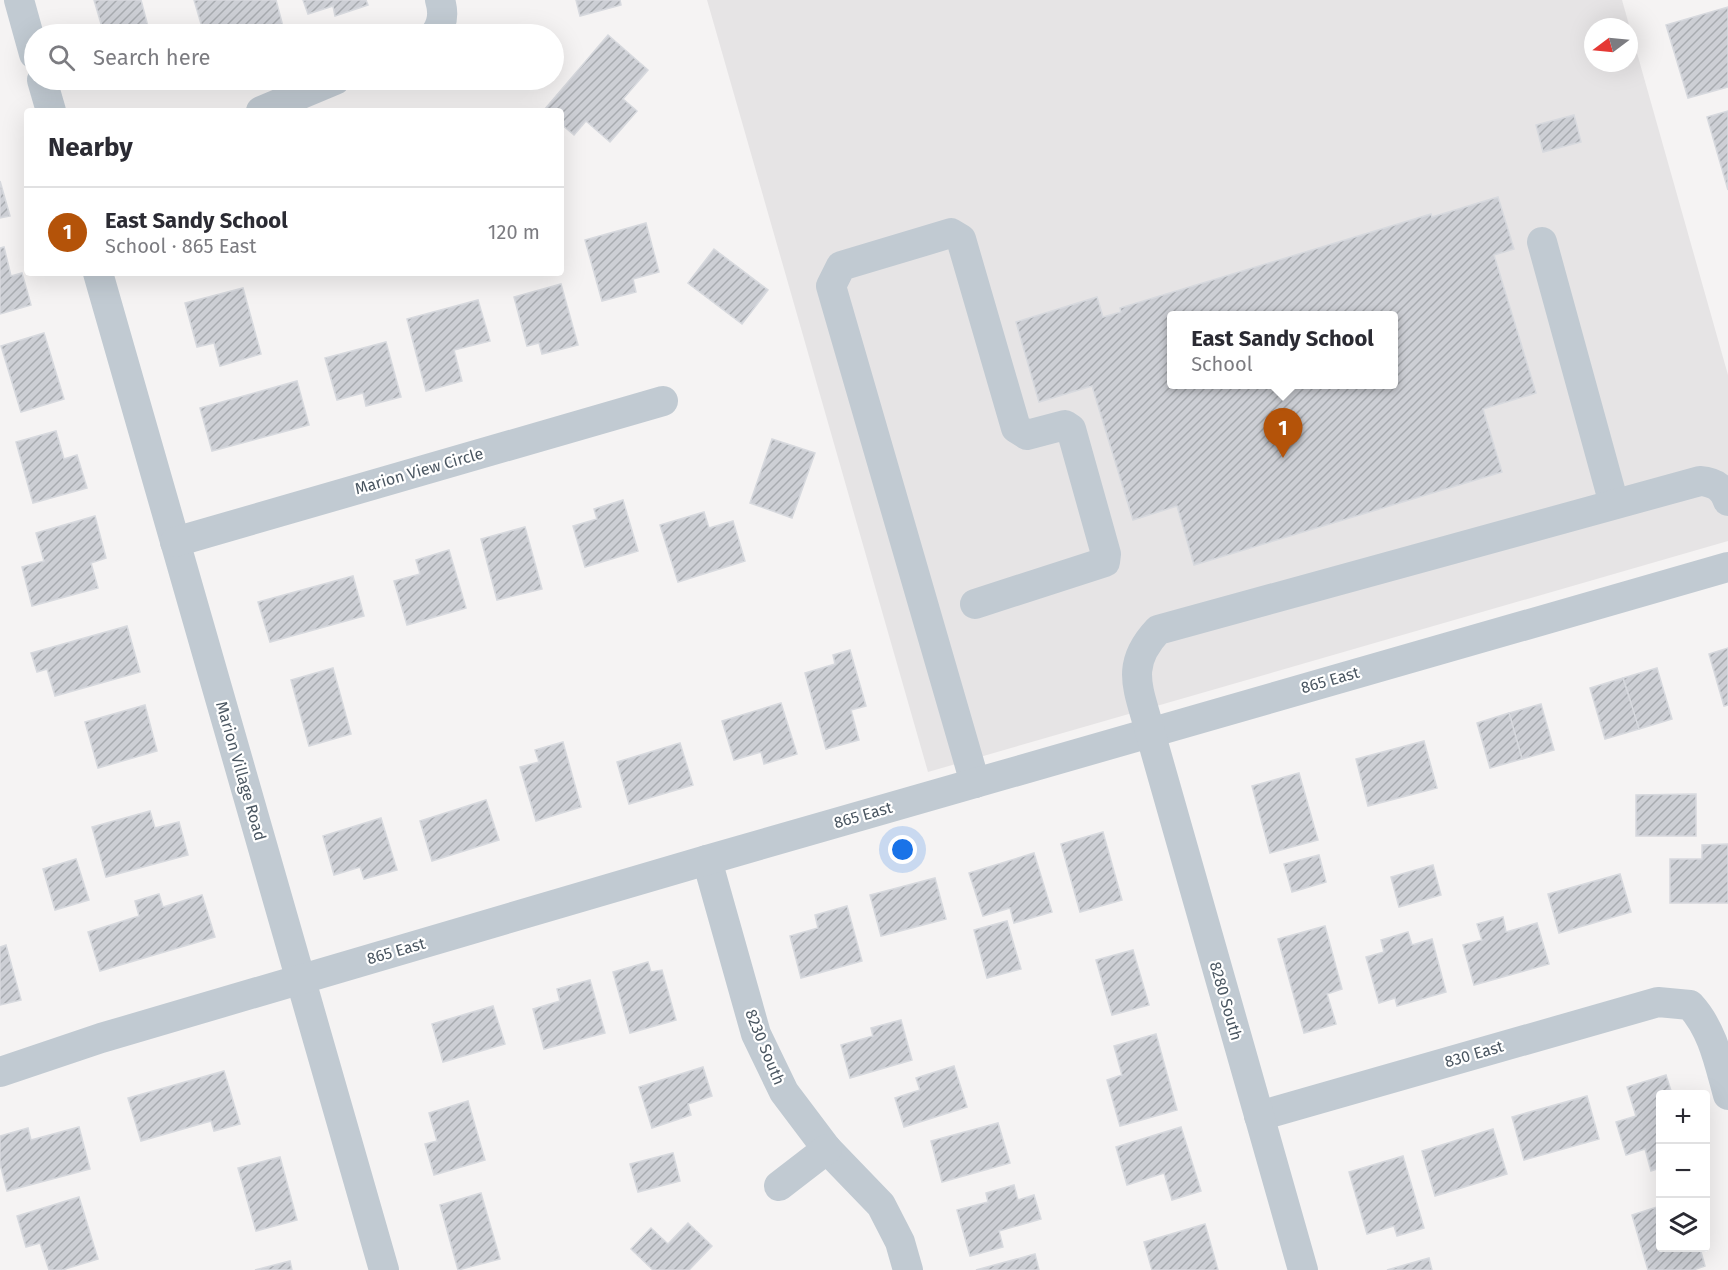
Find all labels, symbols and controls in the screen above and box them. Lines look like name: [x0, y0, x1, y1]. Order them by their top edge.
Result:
north arrow: [1584, 18, 1638, 72]
search box: [24, 24, 564, 90]
icon: search: [45, 41, 78, 74]
text: Search here: [93, 44, 211, 71]
text: Nearby: [48, 132, 133, 163]
text: East Sandy School: [105, 207, 288, 234]
text: 1: [63, 220, 72, 244]
text: 120 m: [488, 220, 540, 244]
text: School · 865 East: [105, 234, 256, 258]
popup: [1167, 311, 1398, 389]
text: East Sandy School: [1191, 325, 1374, 352]
text: School: [1191, 352, 1253, 376]
pin: 1: [1264, 408, 1302, 458]
street label: Marion View Circle: [353, 444, 485, 498]
street label: 865 East: [1299, 663, 1362, 697]
street label: Marion Village Road: [212, 699, 270, 843]
street label: 865 East: [832, 798, 895, 832]
your location: [888, 835, 917, 864]
street label: 865 East: [365, 934, 428, 968]
street label: 8280 South: [1206, 959, 1246, 1043]
street label: 8230 South: [741, 1006, 789, 1088]
street label: 830 East: [1442, 1037, 1506, 1071]
map controls: [1656, 1090, 1710, 1252]
button: +: [1656, 1090, 1710, 1144]
button: −: [1656, 1144, 1710, 1198]
button: layers: [1656, 1198, 1710, 1252]

